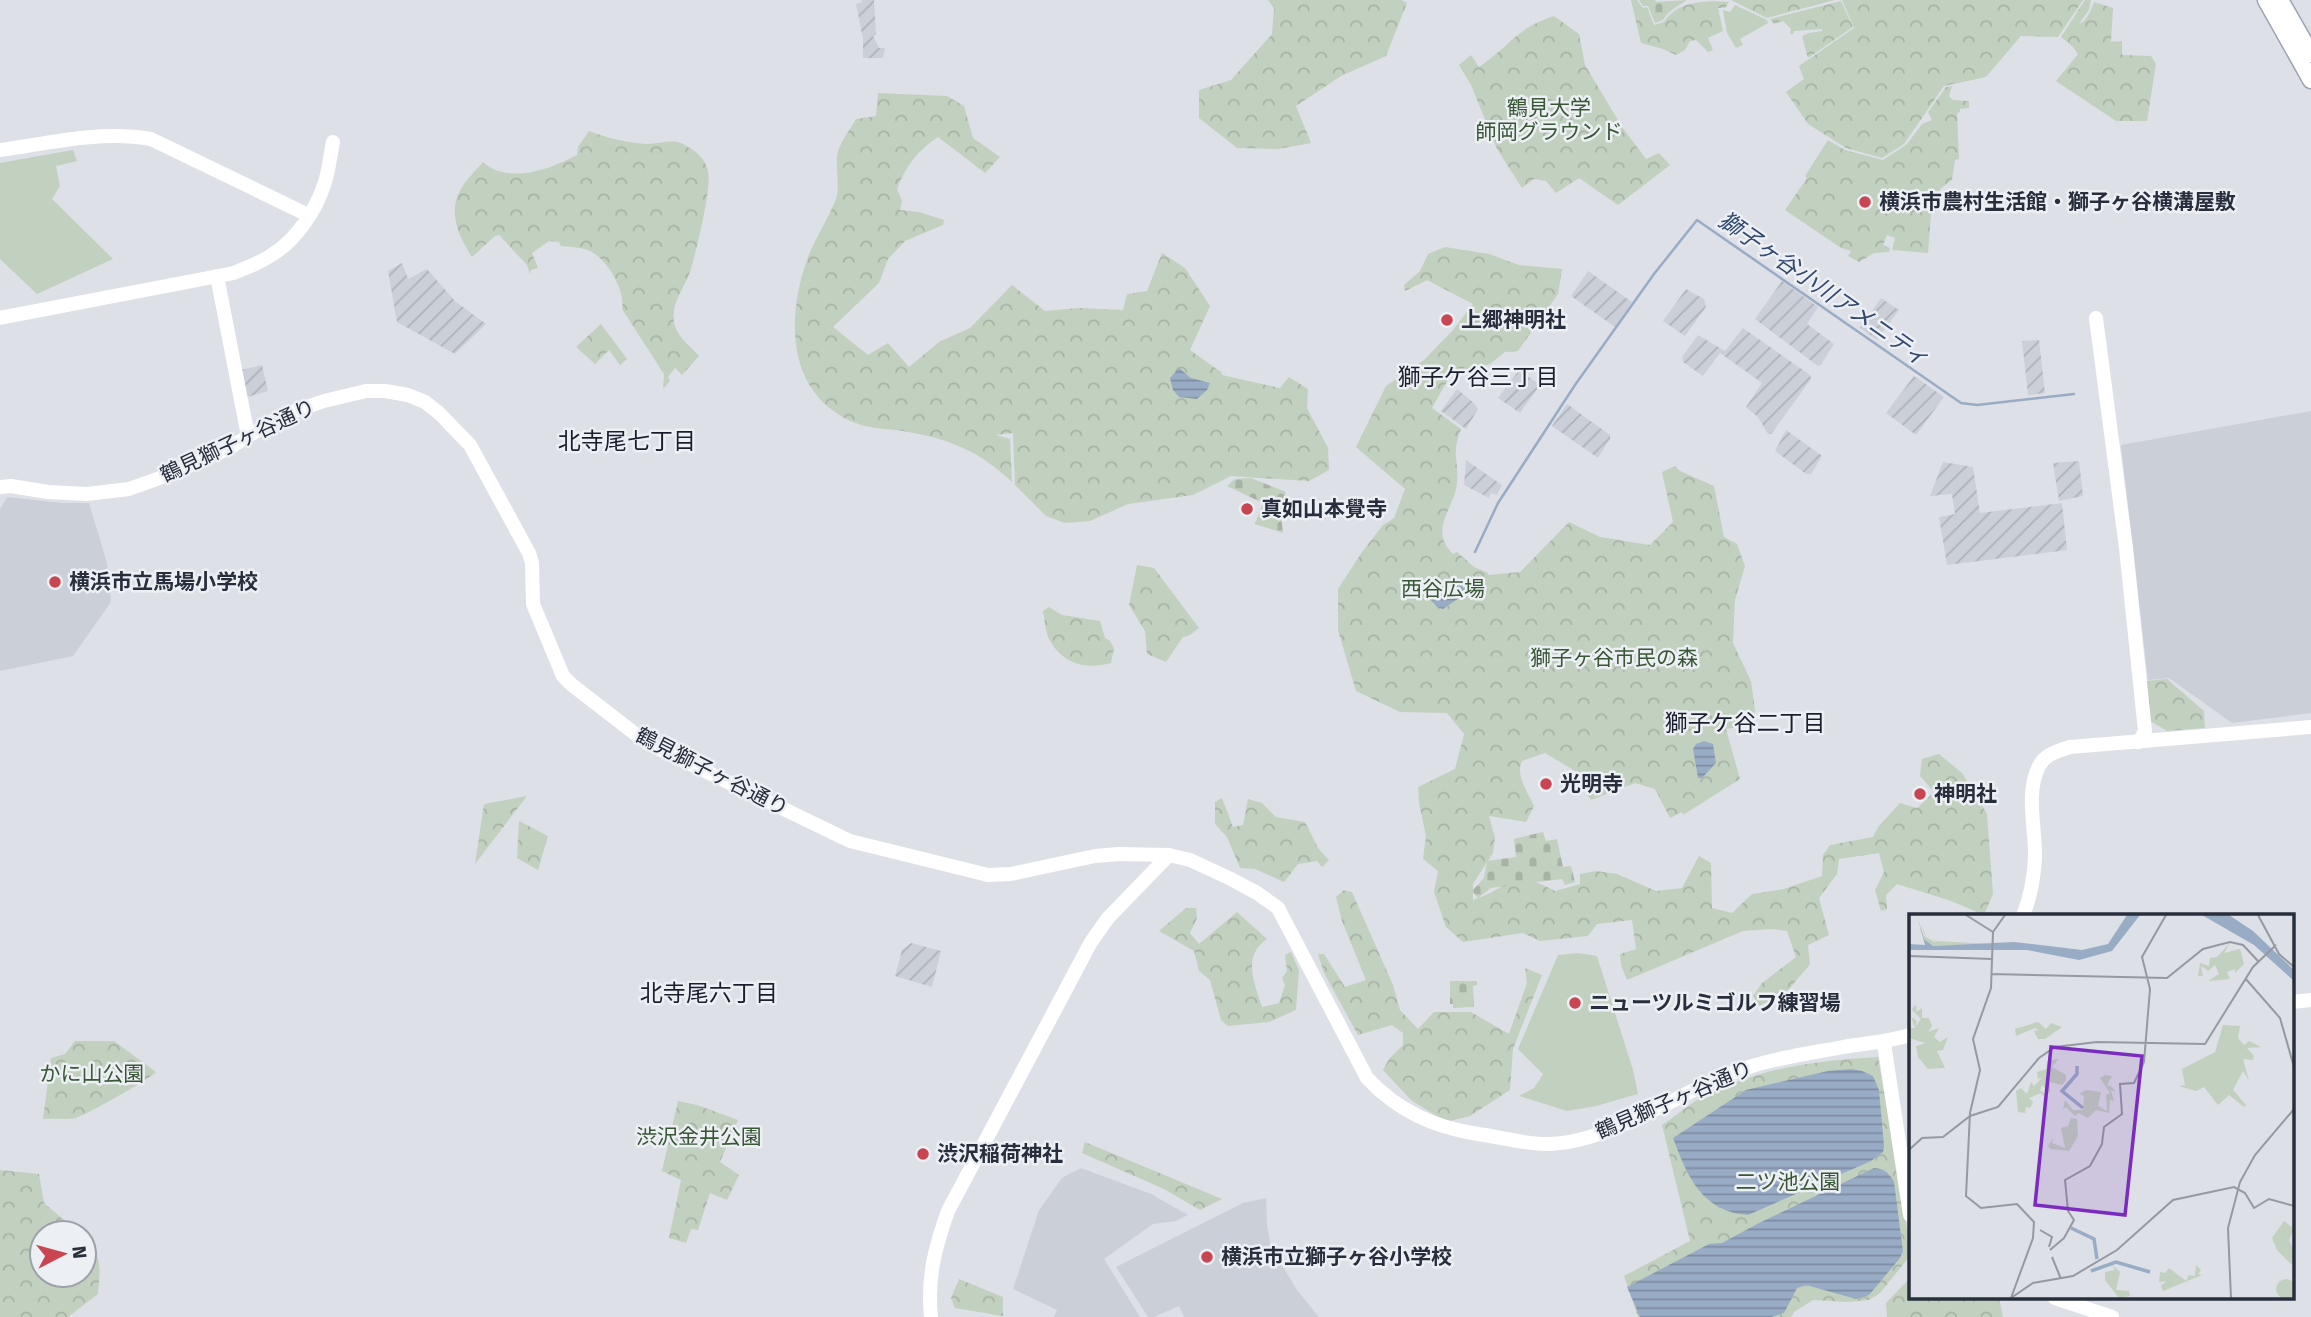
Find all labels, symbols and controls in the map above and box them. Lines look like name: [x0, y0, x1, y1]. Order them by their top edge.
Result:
park label: 鶴見大学 師岡グラウンド: [1476, 95, 1623, 145]
place label: 横浜市農村生活館・獅子ヶ谷横溝屋敷: [1879, 189, 2236, 215]
marker: 横浜市農村生活館・獅子ヶ谷横溝屋敷: [1857, 194, 1873, 210]
water label: 獅子ヶ谷小川アメニティ: [1713, 206, 1935, 372]
place label: 上郷神明社: [1461, 307, 1566, 333]
marker: 上郷神明社: [1439, 312, 1455, 328]
district label: 獅子ケ谷三丁目: [1398, 363, 1559, 391]
street label: 鶴見獅子ヶ谷通り: [156, 394, 320, 488]
district label: 北寺尾七丁目: [558, 427, 696, 455]
place label: 真如山本覺寺: [1261, 496, 1387, 522]
marker: 真如山本覺寺: [1239, 501, 1255, 517]
place label: 横浜市立馬場小学校: [69, 569, 258, 595]
marker: 横浜市立馬場小学校: [47, 574, 63, 590]
park label: 西谷広場: [1401, 576, 1485, 602]
park label: 獅子ヶ谷市民の森: [1530, 645, 1698, 671]
district label: 獅子ケ谷二丁目: [1665, 709, 1826, 737]
street label: 鶴見獅子ヶ谷通り: [631, 722, 793, 822]
place label: 光明寺: [1560, 771, 1623, 797]
marker: 光明寺: [1538, 776, 1554, 792]
place label: 神明社: [1934, 781, 1997, 807]
marker: 神明社: [1912, 786, 1928, 802]
inset map: [1909, 914, 2294, 1300]
district label: 北寺尾六丁目: [640, 979, 778, 1007]
place label: ニューツルミゴルフ練習場: [1589, 990, 1841, 1016]
marker: ニューツルミゴルフ練習場: [1567, 995, 1583, 1011]
street label: 鶴見獅子ヶ谷通り: [1592, 1055, 1756, 1145]
park label: かに山公園: [40, 1061, 145, 1087]
park label: 渋沢金井公園: [636, 1124, 762, 1150]
place label: 渋沢稲荷神社: [937, 1141, 1063, 1167]
marker: 渋沢稲荷神社: [915, 1146, 931, 1162]
park label: 二ツ池公園: [1736, 1169, 1841, 1195]
north arrow: [28, 1219, 98, 1289]
place label: 横浜市立獅子ヶ谷小学校: [1221, 1244, 1452, 1270]
text: N: [67, 1245, 92, 1260]
marker: 横浜市立獅子ヶ谷小学校: [1199, 1249, 1215, 1265]

